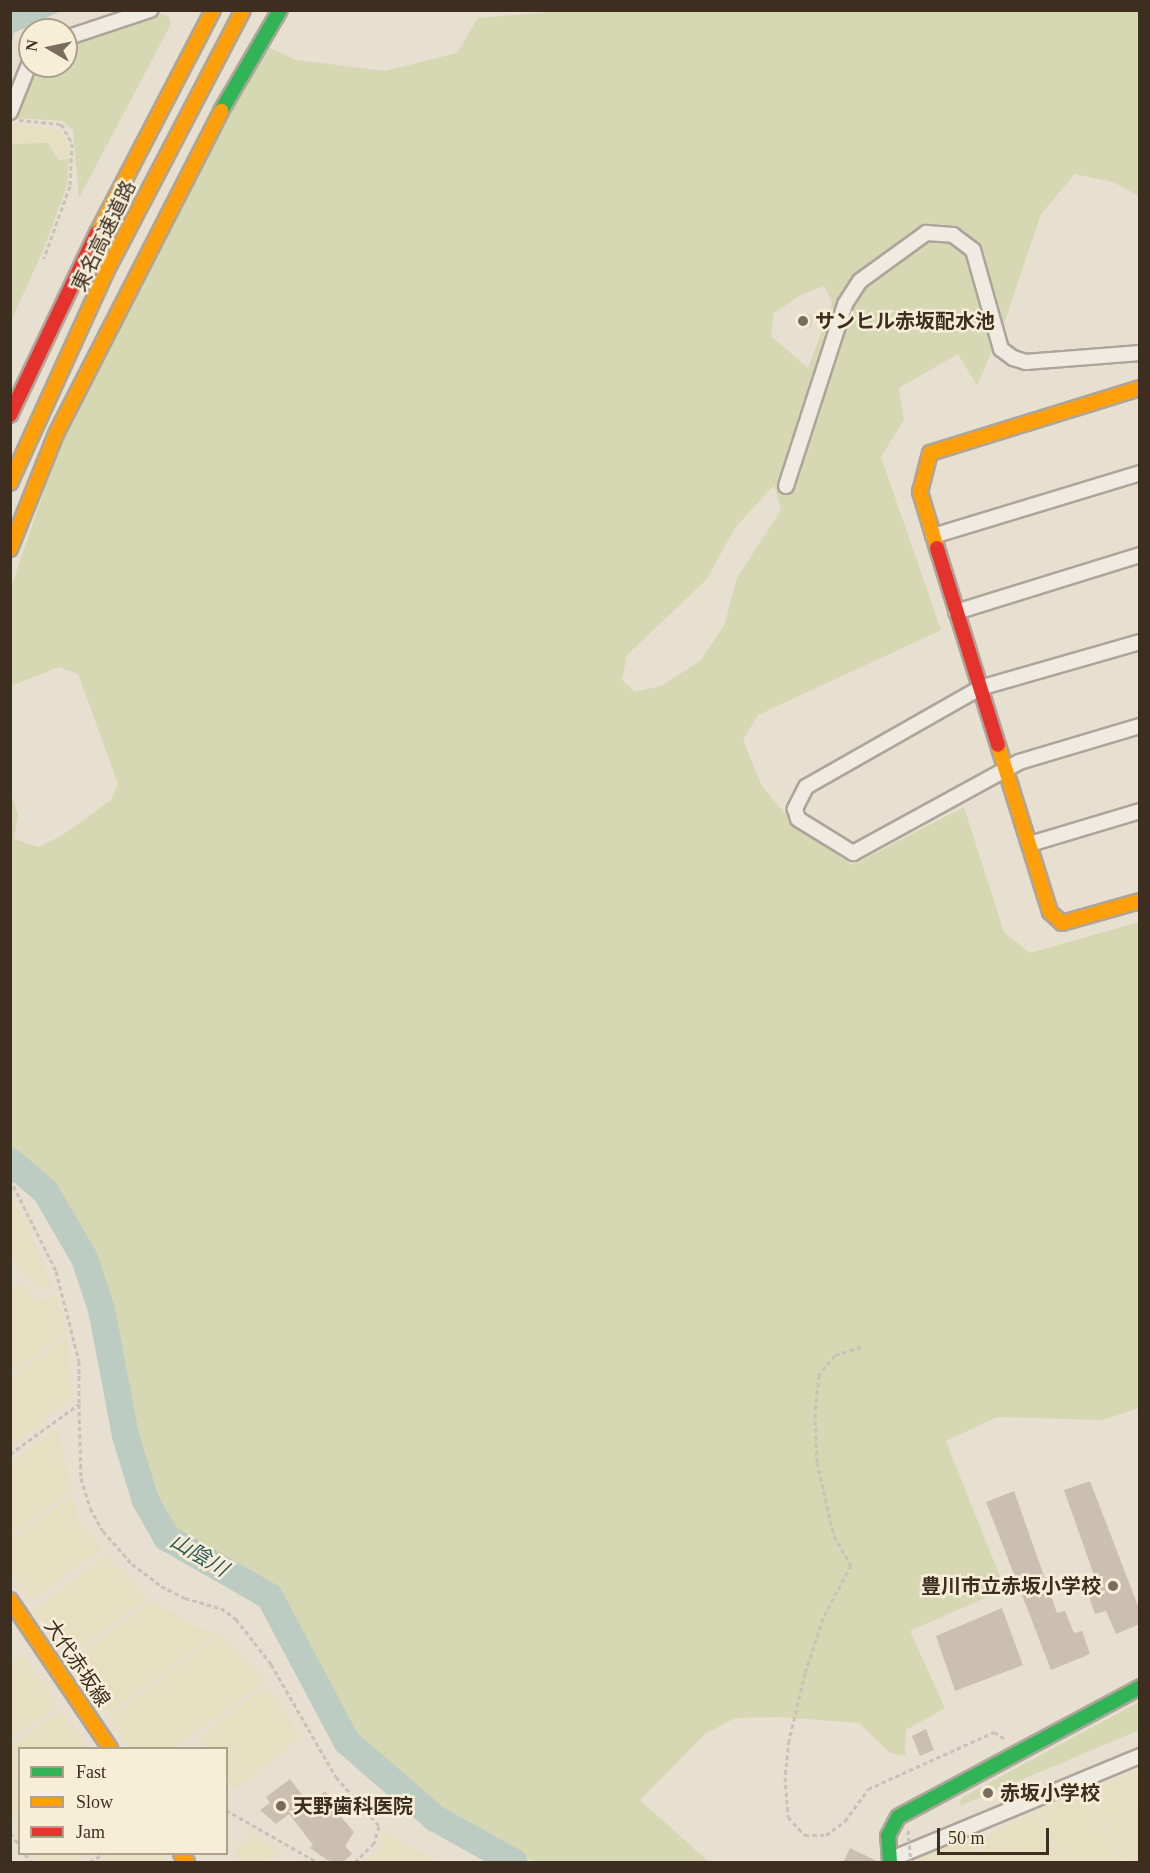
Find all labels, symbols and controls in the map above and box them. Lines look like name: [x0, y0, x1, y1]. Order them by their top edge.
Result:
north arrow: [18, 18, 78, 78]
text: N: [22, 38, 41, 52]
street label: 東名高速道路: [67, 177, 141, 295]
place label: サンヒル赤坂配水池: [815, 309, 995, 333]
marker: サンヒル赤坂配水池: [796, 314, 810, 328]
water label: 山陰川: [166, 1528, 232, 1582]
place label: 豊川市立赤坂小学校: [921, 1574, 1101, 1598]
marker: 豊川市立赤坂小学校: [1106, 1579, 1120, 1593]
street label: 大代赤坂線: [39, 1615, 115, 1711]
legend: [18, 1747, 228, 1855]
text: Fast: [76, 1762, 106, 1782]
place label: 赤坂小学校: [1000, 1781, 1100, 1805]
marker: 赤坂小学校: [981, 1786, 995, 1800]
text: Slow: [76, 1792, 113, 1812]
place label: 天野歯科医院: [293, 1794, 413, 1818]
marker: 天野歯科医院: [274, 1799, 288, 1813]
scale bar: [940, 1816, 1052, 1854]
text: Jam: [76, 1822, 105, 1842]
text: 50 m: [948, 1828, 985, 1848]

